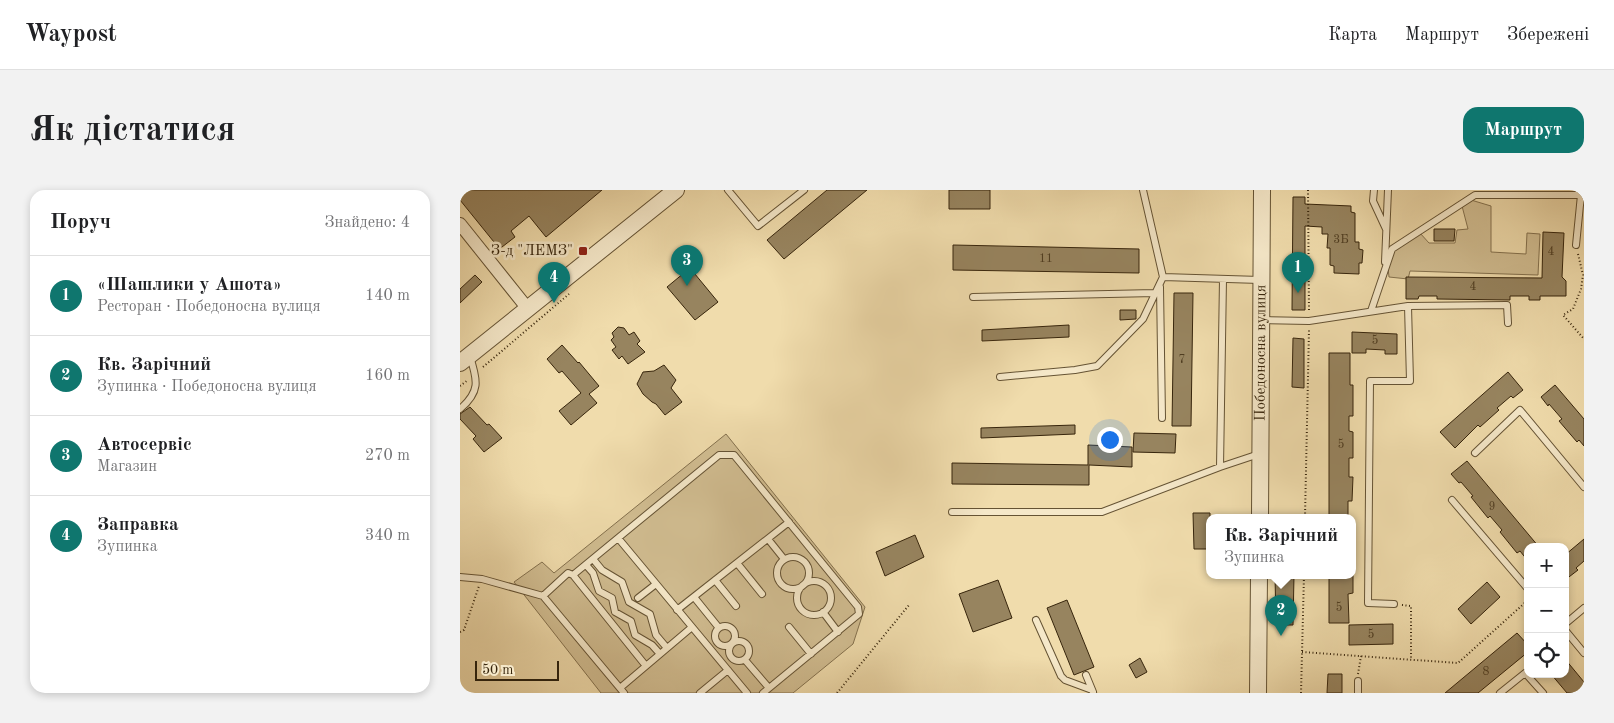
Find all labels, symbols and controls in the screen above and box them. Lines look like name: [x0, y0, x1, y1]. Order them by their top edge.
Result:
text: Waypost: [25, 23, 117, 47]
text: Карта: [1328, 26, 1377, 44]
text: Маршрут: [1405, 26, 1479, 44]
text: Збережені: [1507, 26, 1589, 44]
button: Маршрут: [1463, 107, 1584, 153]
text: Як дістатися: [30, 113, 235, 148]
text: Поруч: [50, 212, 111, 233]
text: Знайдено: 4: [325, 215, 410, 231]
house number: 3Б: [1333, 234, 1349, 246]
place label: З-д "ЛЕМЗ": [491, 244, 573, 259]
marker: З-д "ЛЕМЗ": [577, 245, 589, 257]
pin: 3: [671, 245, 703, 286]
house number: 4: [1548, 246, 1555, 258]
pin: 1: [1282, 252, 1314, 293]
house number: 11: [1039, 253, 1053, 265]
pin: 4: [538, 262, 570, 303]
text: «Шашлики у Ашота»: [97, 276, 282, 295]
house number: 4: [1470, 281, 1477, 293]
street label: Победоносна вулиця: [1253, 284, 1269, 421]
text: 1: [61, 288, 71, 304]
text: 140 m: [365, 288, 410, 304]
text: Ресторан · Победоносна вулиця: [97, 299, 321, 315]
house number: 5: [1372, 334, 1379, 347]
house number: 7: [1179, 354, 1185, 366]
text: Кв. Зарічний: [97, 356, 211, 375]
text: 2: [61, 368, 71, 384]
text: 160 m: [365, 368, 410, 384]
text: Зупинка · Победоносна вулиця: [97, 379, 316, 395]
your location: [1097, 427, 1123, 453]
text: Автосервіс: [97, 436, 192, 455]
house number: 5: [1338, 438, 1345, 451]
text: 3: [61, 448, 71, 464]
text: 270 m: [365, 448, 410, 464]
text: Магазин: [97, 459, 157, 475]
house number: 9: [1489, 501, 1495, 513]
popup: [1206, 514, 1356, 579]
text: Заправка: [97, 516, 179, 535]
text: Кв. Зарічний: [1224, 527, 1338, 546]
text: 4: [61, 528, 71, 544]
text: 340 m: [365, 528, 410, 544]
text: Зупинка: [97, 539, 158, 555]
map controls: [1524, 543, 1569, 678]
button: +: [1524, 543, 1569, 588]
text: Зупинка: [1224, 550, 1284, 566]
button: −: [1524, 588, 1569, 633]
pin: 2: [1265, 595, 1297, 636]
house number: 5: [1336, 601, 1343, 614]
house number: 5: [1368, 628, 1375, 641]
button: locate: [1524, 633, 1569, 678]
scale bar: [475, 658, 559, 681]
text: 50 m: [482, 663, 513, 677]
house number: 8: [1483, 666, 1490, 678]

